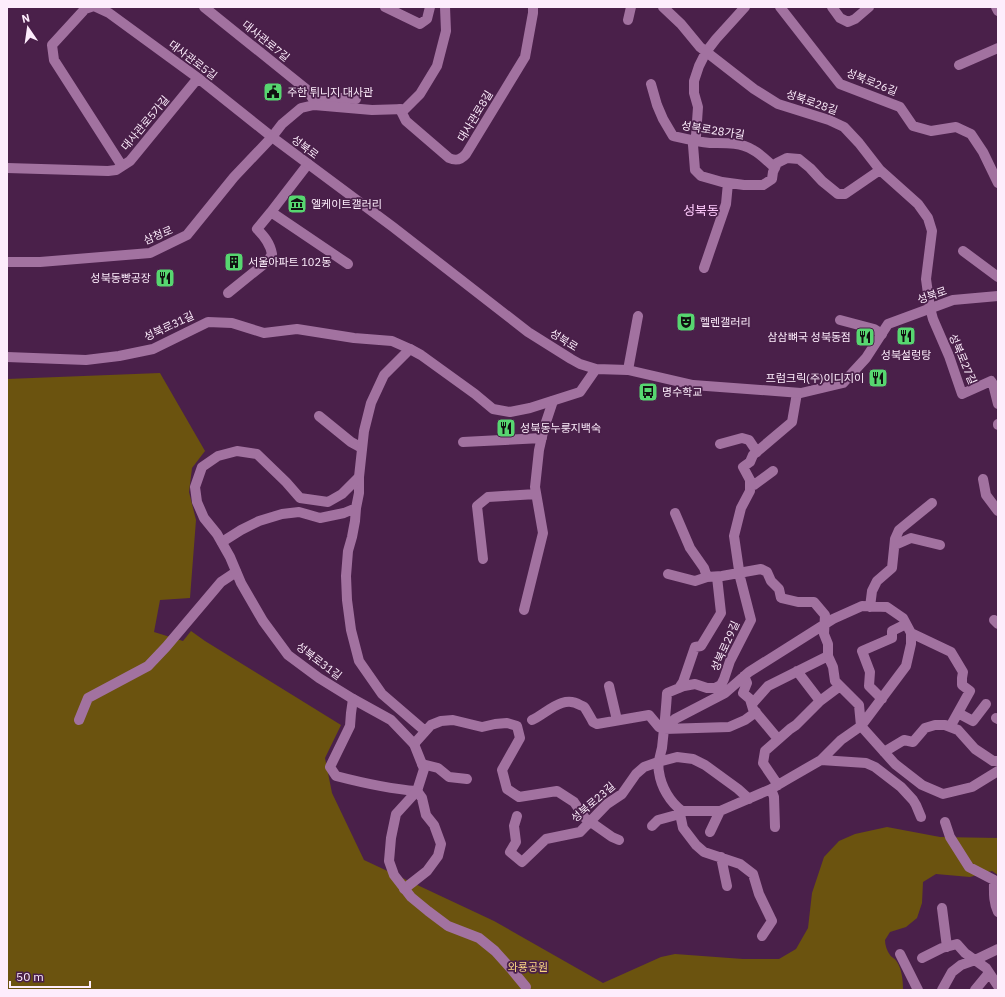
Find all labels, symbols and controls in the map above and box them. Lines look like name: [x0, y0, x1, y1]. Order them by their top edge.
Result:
north arrow: [8, 8, 48, 48]
text: N: [20, 11, 31, 26]
street label: 대사관로7길: [239, 18, 293, 64]
street label: 대사관로5길: [166, 37, 220, 83]
street label: 성북로26길: [844, 65, 900, 99]
public building icon: 주한 튀니지 대사관: [262, 81, 284, 103]
place label: 주한 튀니지 대사관: [287, 85, 373, 99]
street label: 성북로28길: [784, 87, 840, 117]
street label: 대사관로8길: [454, 88, 496, 144]
street label: 대사관로5가길: [118, 93, 172, 153]
street label: 성북로28가길: [680, 118, 746, 142]
street label: 성북로: [289, 132, 321, 162]
museum icon: 엘케이트갤러리: [286, 193, 308, 215]
place label: 엘케이트갤러리: [311, 197, 382, 211]
district label: 성북동: [683, 202, 719, 219]
street label: 삼청로: [141, 223, 175, 247]
building icon: 서울아파트 102동: [223, 251, 245, 273]
place label: 서울아파트 102동: [248, 255, 331, 269]
restaurant icon: 성북동빵공장: [154, 267, 176, 289]
place label: 성북동빵공장: [90, 271, 151, 285]
street label: 성북로: [915, 283, 949, 307]
street label: 성북로31길: [142, 308, 196, 344]
theatre icon: 헬렌갤러리: [675, 311, 697, 333]
place label: 헬렌갤러리: [700, 315, 751, 329]
restaurant icon: 성북설렁탕: [895, 325, 917, 347]
street label: 성북로: [547, 326, 581, 354]
restaurant icon: 삼삼뼈국 성북동점: [854, 326, 876, 348]
place label: 삼삼뼈국 성북동점: [767, 330, 851, 344]
street label: 성북로27길: [946, 332, 980, 386]
place label: 성북설렁탕: [881, 348, 931, 362]
restaurant icon: 프럼크릭(주)이디지이: [867, 367, 889, 389]
place label: 프럼크릭(주)이디지이: [766, 371, 864, 385]
bus stop icon: 명수학교: [637, 381, 659, 403]
place label: 명수학교: [662, 385, 702, 399]
restaurant icon: 성북동누룽지백숙: [495, 417, 517, 439]
place label: 성북동누룽지백숙: [520, 421, 601, 435]
street label: 성북로29길: [708, 619, 742, 673]
street label: 성북로31길: [293, 639, 345, 683]
street label: 성북로23길: [568, 779, 618, 825]
park label: 와룡공원: [508, 960, 548, 974]
scale bar: [10, 963, 90, 989]
text: 50 m: [16, 969, 44, 984]

